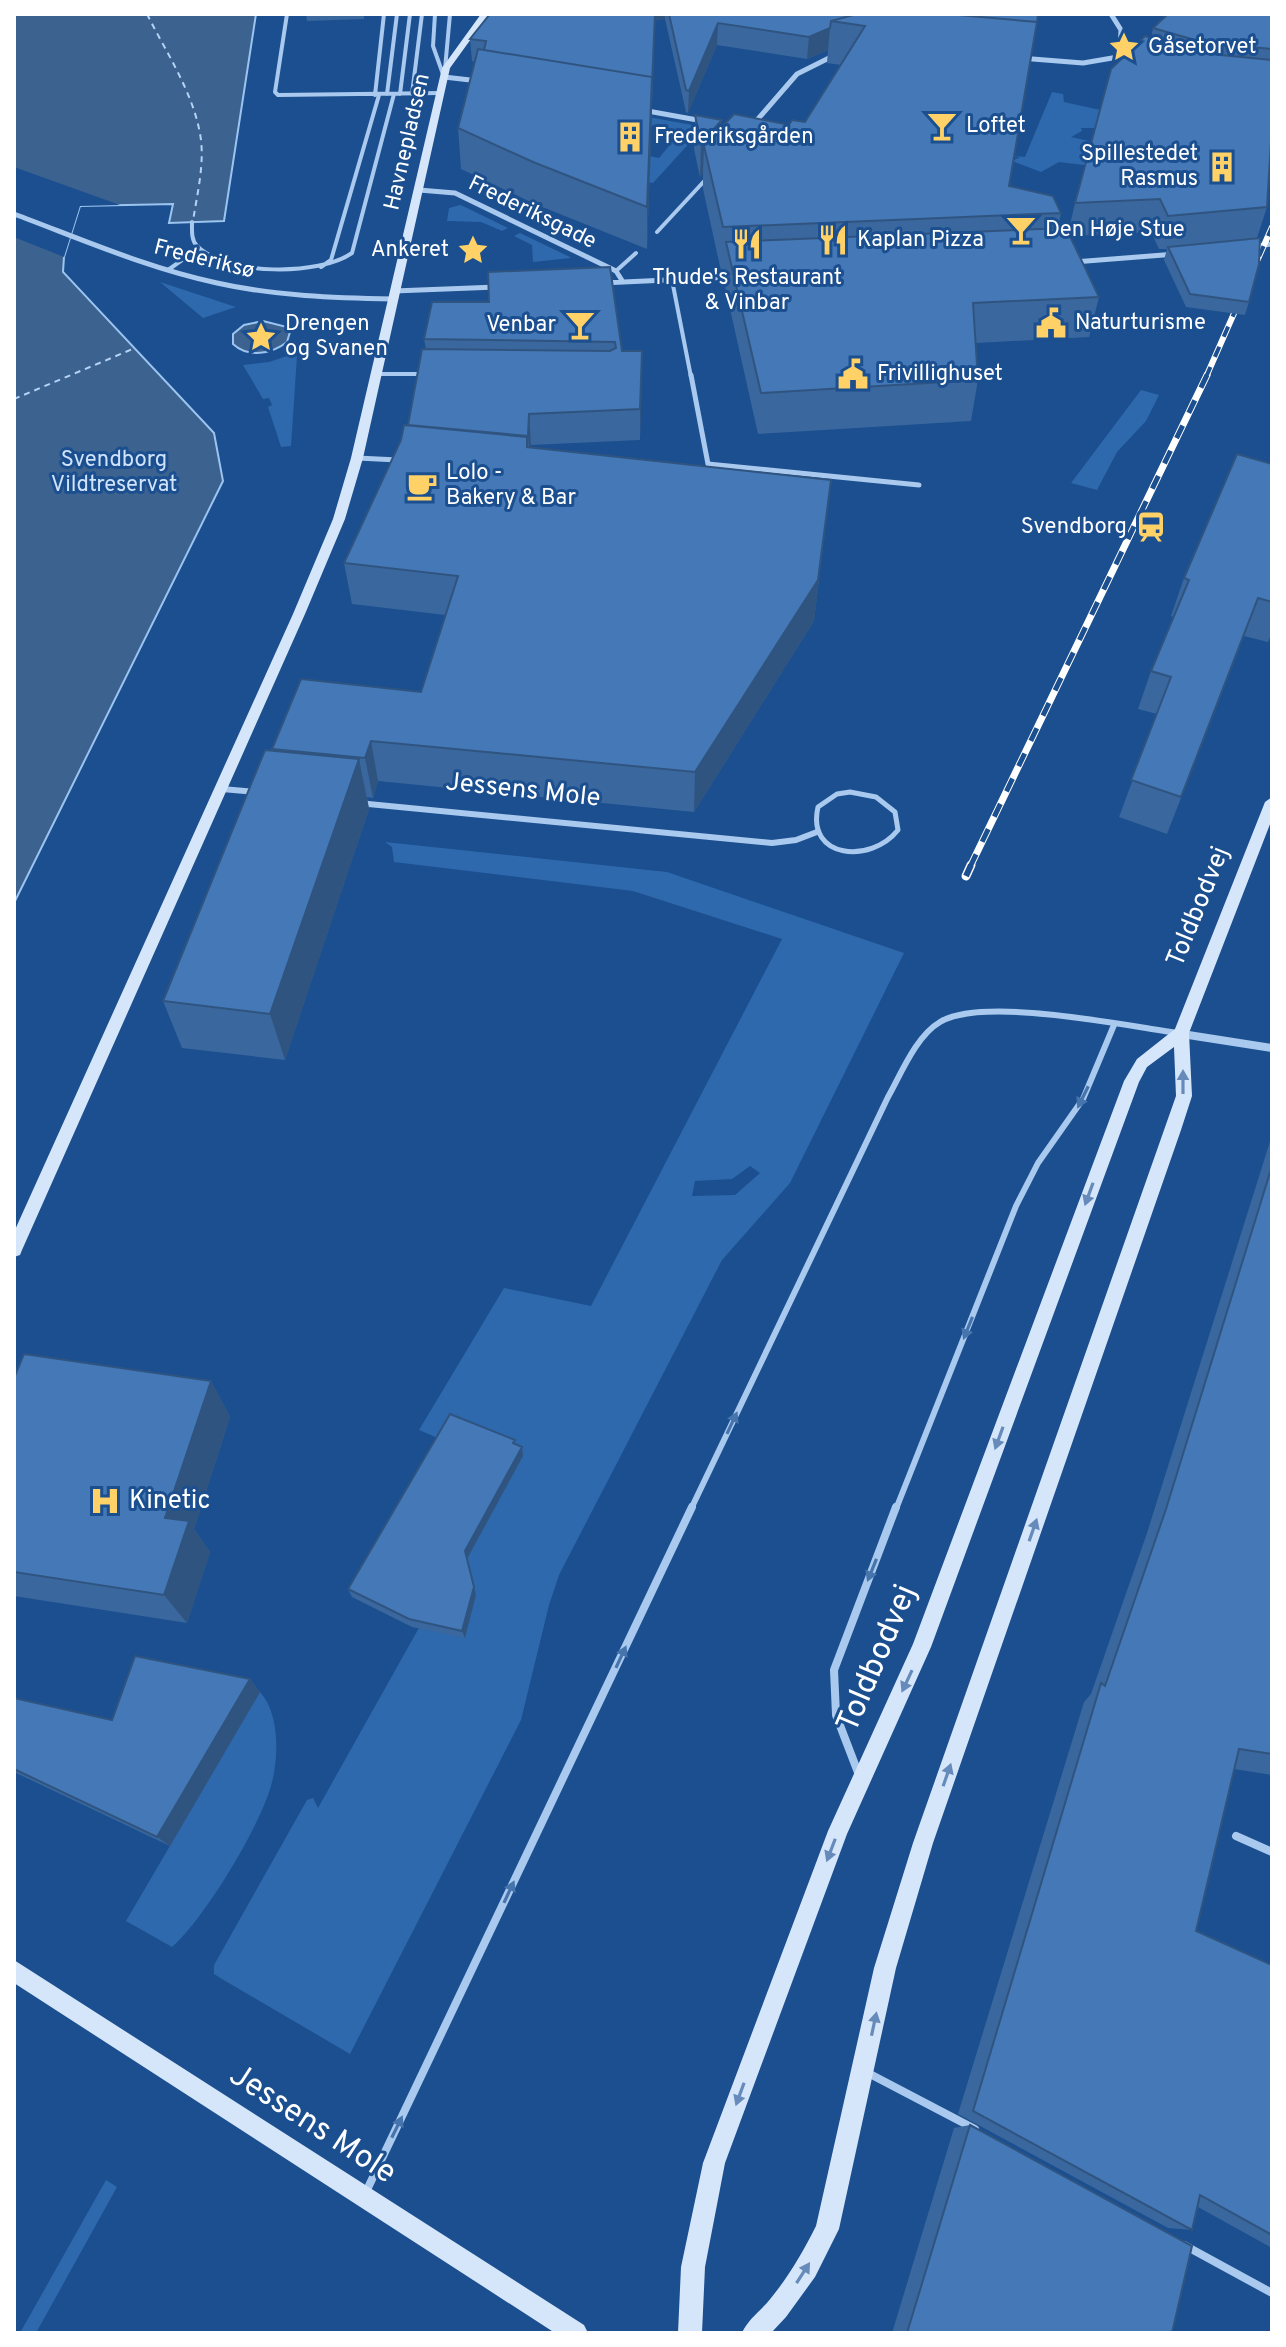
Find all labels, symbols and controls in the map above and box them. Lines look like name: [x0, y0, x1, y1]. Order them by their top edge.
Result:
place icon: Gåsetorvet: [1107, 30, 1141, 64]
place label: Gåsetorvet: [1148, 34, 1257, 61]
street label: Havnepladsen: [379, 71, 437, 213]
bar icon: Loftet: [925, 109, 959, 143]
place label: Loftet: [966, 113, 1026, 140]
building icon: Frederiksgården: [613, 120, 647, 154]
place label: Frederiksgården: [654, 124, 814, 151]
place label: Spillestedet Rasmus: [1081, 141, 1198, 193]
building icon: Spillestedet Rasmus: [1205, 150, 1239, 184]
street label: Frederiksgade: [463, 170, 601, 256]
bar icon: Den Høje Stue: [1004, 213, 1038, 247]
place label: Den Høje Stue: [1045, 217, 1185, 244]
restaurant icon: Kaplan Pizza: [816, 223, 850, 257]
restaurant icon: Thude's Restaurant & Vinbar: [730, 227, 764, 261]
place label: Kaplan Pizza: [857, 227, 984, 254]
place icon: Ankeret: [456, 233, 490, 267]
street label: Frederiksø: [151, 234, 257, 286]
place label: Ankeret: [371, 237, 449, 264]
place label: Thude's Restaurant & Vinbar: [652, 265, 842, 317]
public building icon: Naturturisme: [1034, 306, 1068, 340]
bar icon: Venbar: [563, 308, 597, 342]
place label: Naturturisme: [1075, 310, 1206, 337]
place label: Drengen og Svanen: [285, 311, 388, 363]
place label: Venbar: [486, 312, 556, 339]
place icon: Drengen og Svanen: [244, 320, 278, 354]
public building icon: Frivillighuset: [836, 357, 870, 391]
place label: Frivillighuset: [877, 361, 1003, 388]
park label: Svendborg Vildtreservat: [51, 447, 177, 499]
place label: Lolo - Bakery & Bar: [446, 460, 576, 512]
cafe icon: Lolo - Bakery & Bar: [405, 469, 439, 503]
station icon: Svendborg: [1134, 510, 1168, 544]
place label: Svendborg: [1021, 514, 1127, 541]
street label: Jessens Mole: [444, 766, 602, 816]
street label: Toldbodvej: [1160, 842, 1238, 972]
one-way arrow: [1177, 1069, 1190, 1094]
one-way arrow: [1077, 1085, 1090, 1108]
one-way arrow: [1083, 1182, 1095, 1206]
one-way arrow: [961, 1316, 974, 1340]
one-way arrow: [725, 1411, 739, 1434]
one-way arrow: [992, 1426, 1005, 1450]
hospital icon: Kinetic: [88, 1484, 122, 1518]
place label: Kinetic: [129, 1485, 210, 1518]
one-way arrow: [1027, 1517, 1040, 1541]
one-way arrow: [865, 1558, 878, 1582]
street label: Toldbodvej: [829, 1579, 927, 1739]
one-way arrow: [614, 1646, 628, 1669]
one-way arrow: [900, 1669, 914, 1693]
one-way arrow: [941, 1763, 954, 1787]
one-way arrow: [824, 1838, 837, 1862]
one-way arrow: [502, 1881, 516, 1904]
one-way arrow: [868, 2011, 881, 2036]
street label: Jessens Mole: [221, 2056, 403, 2194]
one-way arrow: [733, 2082, 746, 2106]
one-way arrow: [390, 2115, 404, 2139]
one-way arrow: [796, 2262, 810, 2284]

